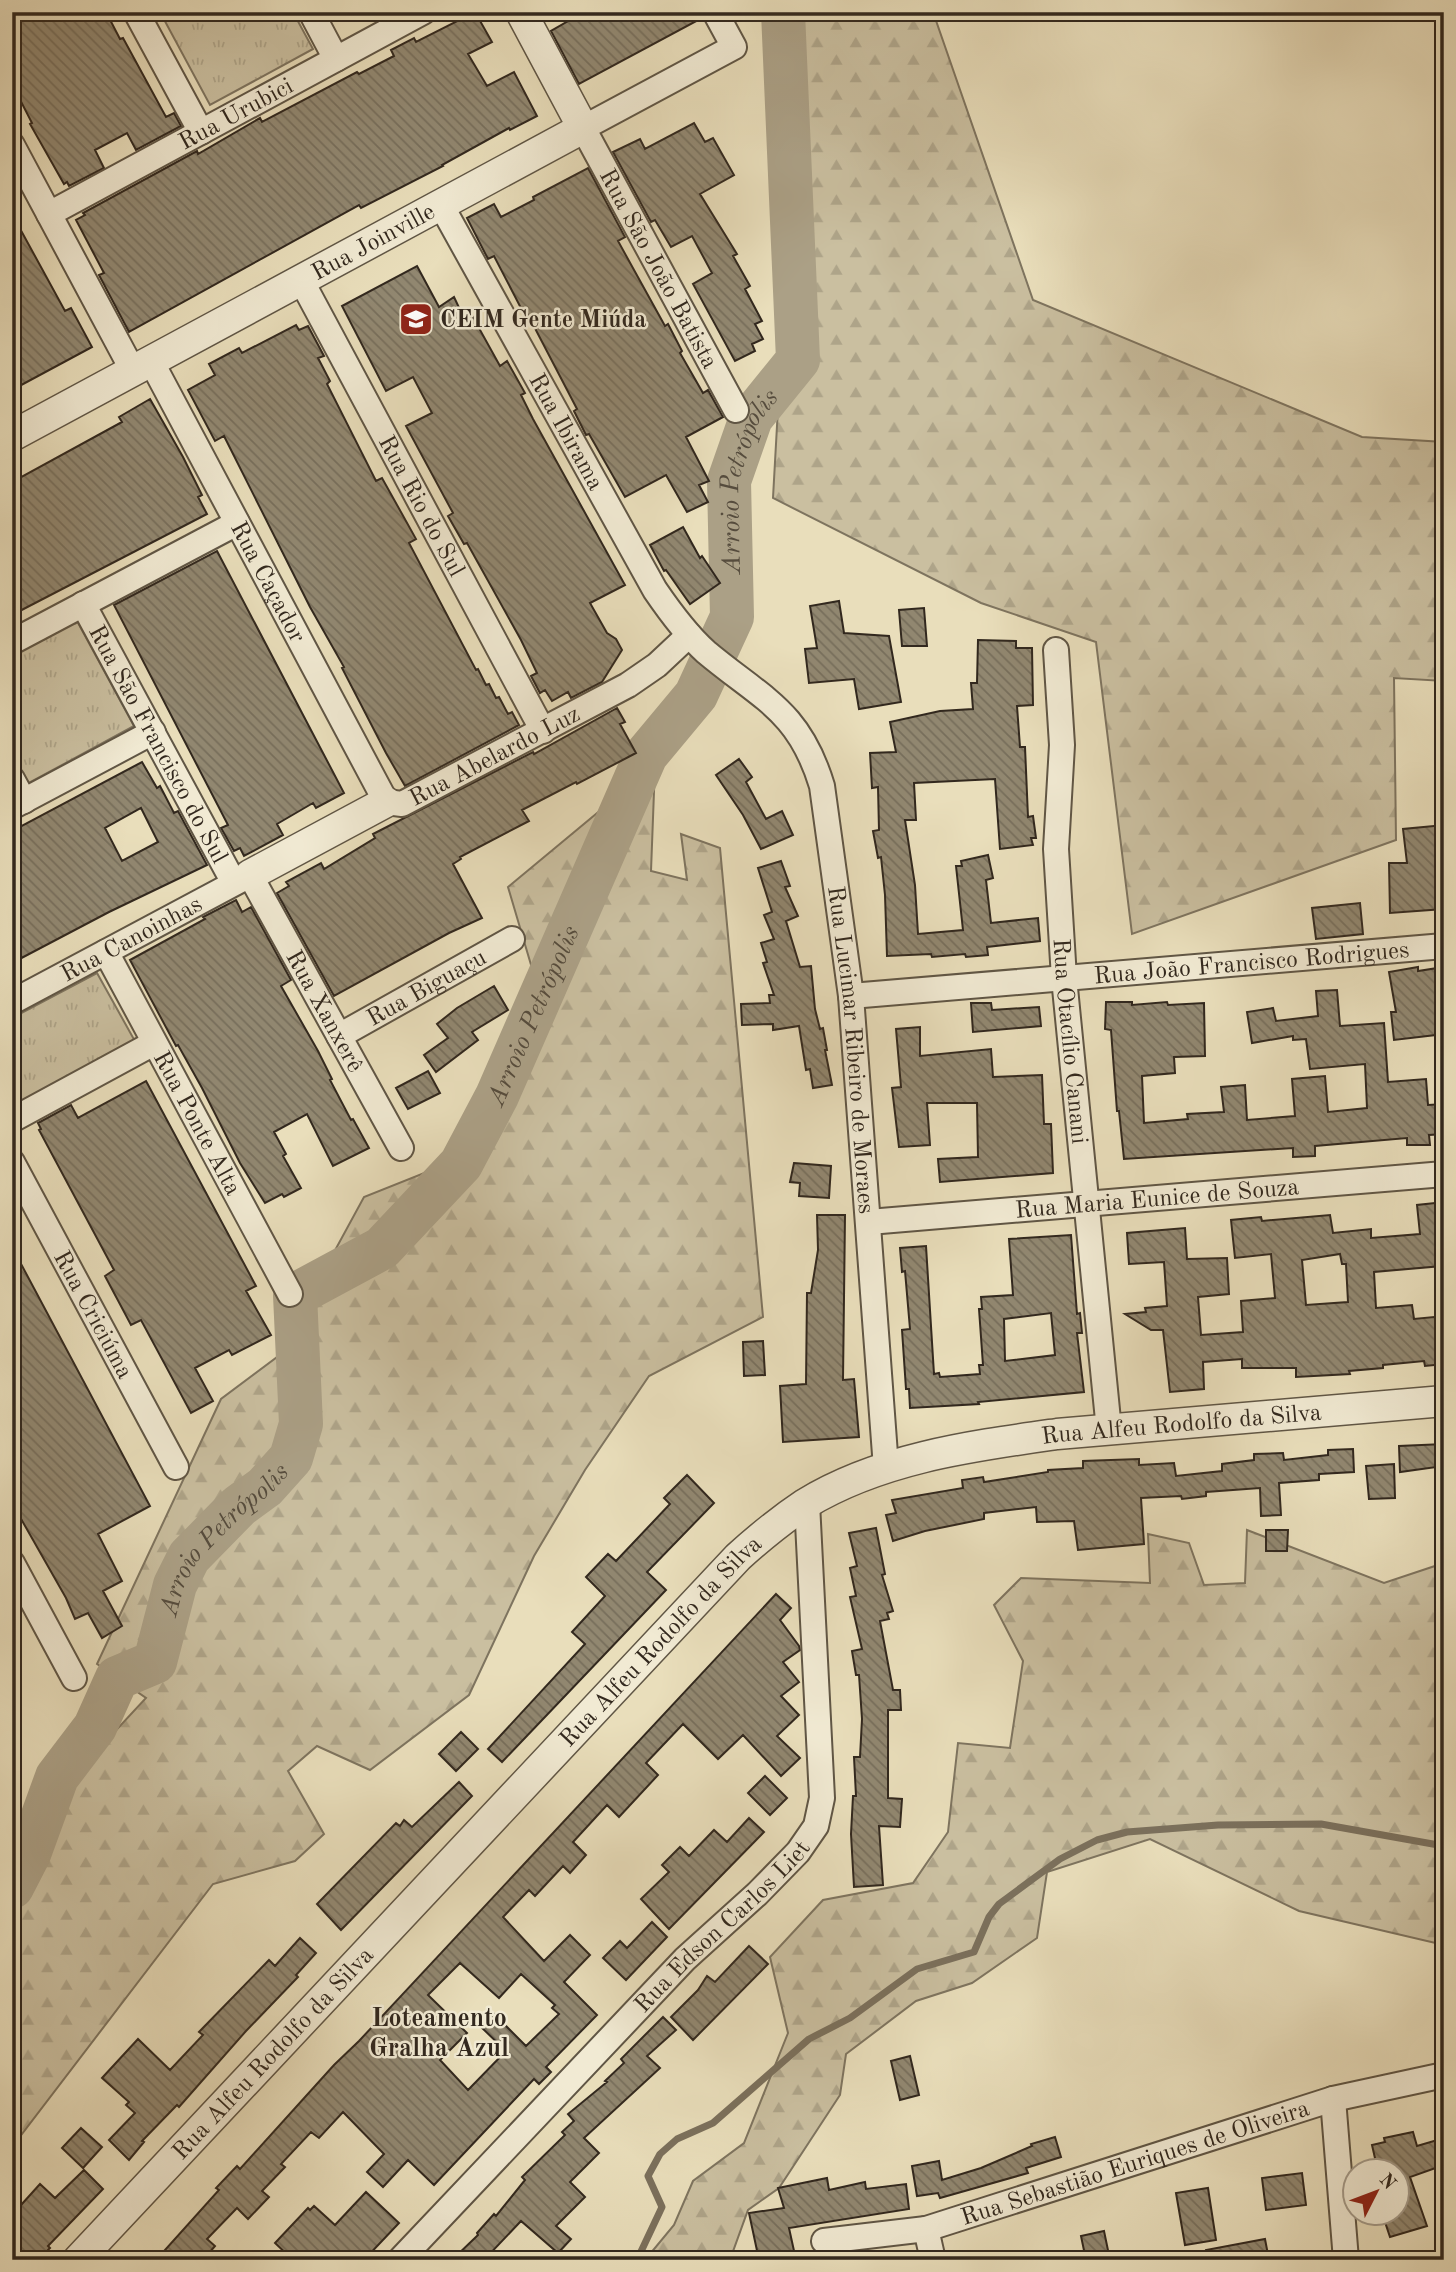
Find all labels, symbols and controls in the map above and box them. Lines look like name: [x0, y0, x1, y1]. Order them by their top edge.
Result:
street label: Rua Urubici: [175, 75, 298, 155]
street label: Rua São João Batista: [594, 166, 721, 373]
street label: Rua Joinville: [308, 200, 439, 286]
school or university icon: CEIM Gente Miúda: [397, 300, 435, 338]
place label: CEIM Gente Miúda: [440, 309, 647, 333]
street label: Rua Ibirama: [523, 370, 607, 495]
water label: Arroio Petrópolis: [718, 385, 784, 576]
street label: Rua Rio do Sul: [373, 432, 468, 581]
street label: Rua Caçador: [225, 518, 309, 647]
street label: Rua São Francisco do Sul: [83, 622, 231, 868]
street label: Rua Abelardo Luz: [406, 703, 584, 812]
street label: Rua Lucimar Ribeiro de Moraes: [822, 885, 877, 1215]
street label: Rua Canoinhas: [57, 893, 207, 988]
water label: Arroio Petrópolis: [483, 922, 585, 1112]
street label: Rua Otacílio Canani: [1048, 938, 1090, 1145]
street label: Rua João Francisco Rodrigues: [1093, 939, 1410, 989]
street label: Rua Biguaçu: [364, 946, 491, 1032]
street label: Rua Xanxerê: [280, 947, 367, 1077]
street label: Rua Ponte Alta: [148, 1048, 245, 1200]
street label: Rua Maria Eunice de Souza: [1014, 1176, 1300, 1224]
street label: Rua Criciúma: [48, 1247, 136, 1384]
street label: Rua Alfeu Rodolfo da Silva: [1040, 1401, 1323, 1450]
water label: Arroio Petrópolis: [156, 1459, 295, 1621]
street label: Rua Alfeu Rodolfo da Silva: [556, 1532, 767, 1752]
street label: Rua Edson Carlos Liet: [631, 1837, 816, 2018]
street label: Rua Alfeu Rodolfo da Silva: [169, 1943, 379, 2165]
district label: Loteamento Gralha Azul: [369, 2006, 509, 2062]
street label: Rua Sebastião Euriques de Oliveira: [958, 2097, 1313, 2231]
north arrow: [1340, 2156, 1410, 2226]
text: N: [1375, 2171, 1399, 2194]

